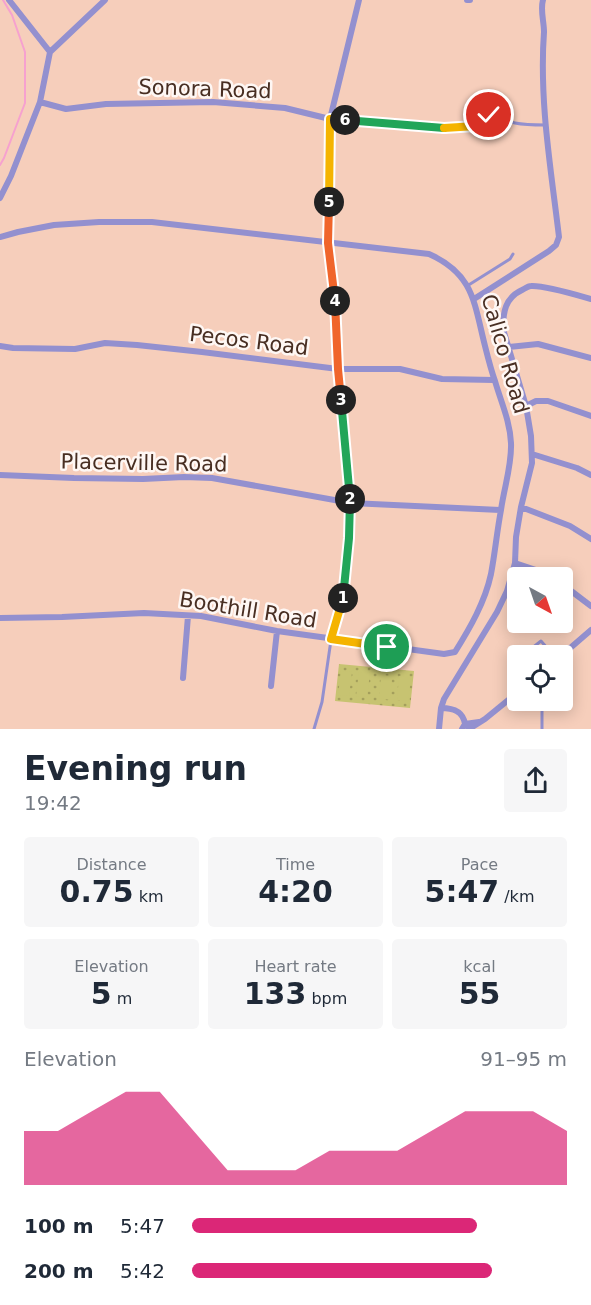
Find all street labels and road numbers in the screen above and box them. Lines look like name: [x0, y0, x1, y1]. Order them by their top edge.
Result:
street label: Sonora Road: [138, 75, 272, 103]
street label: Calico Road: [477, 292, 533, 416]
street label: Pecos Road: [188, 322, 310, 360]
street label: Placerville Road: [60, 450, 228, 476]
street label: Boothill Road: [178, 587, 318, 633]

